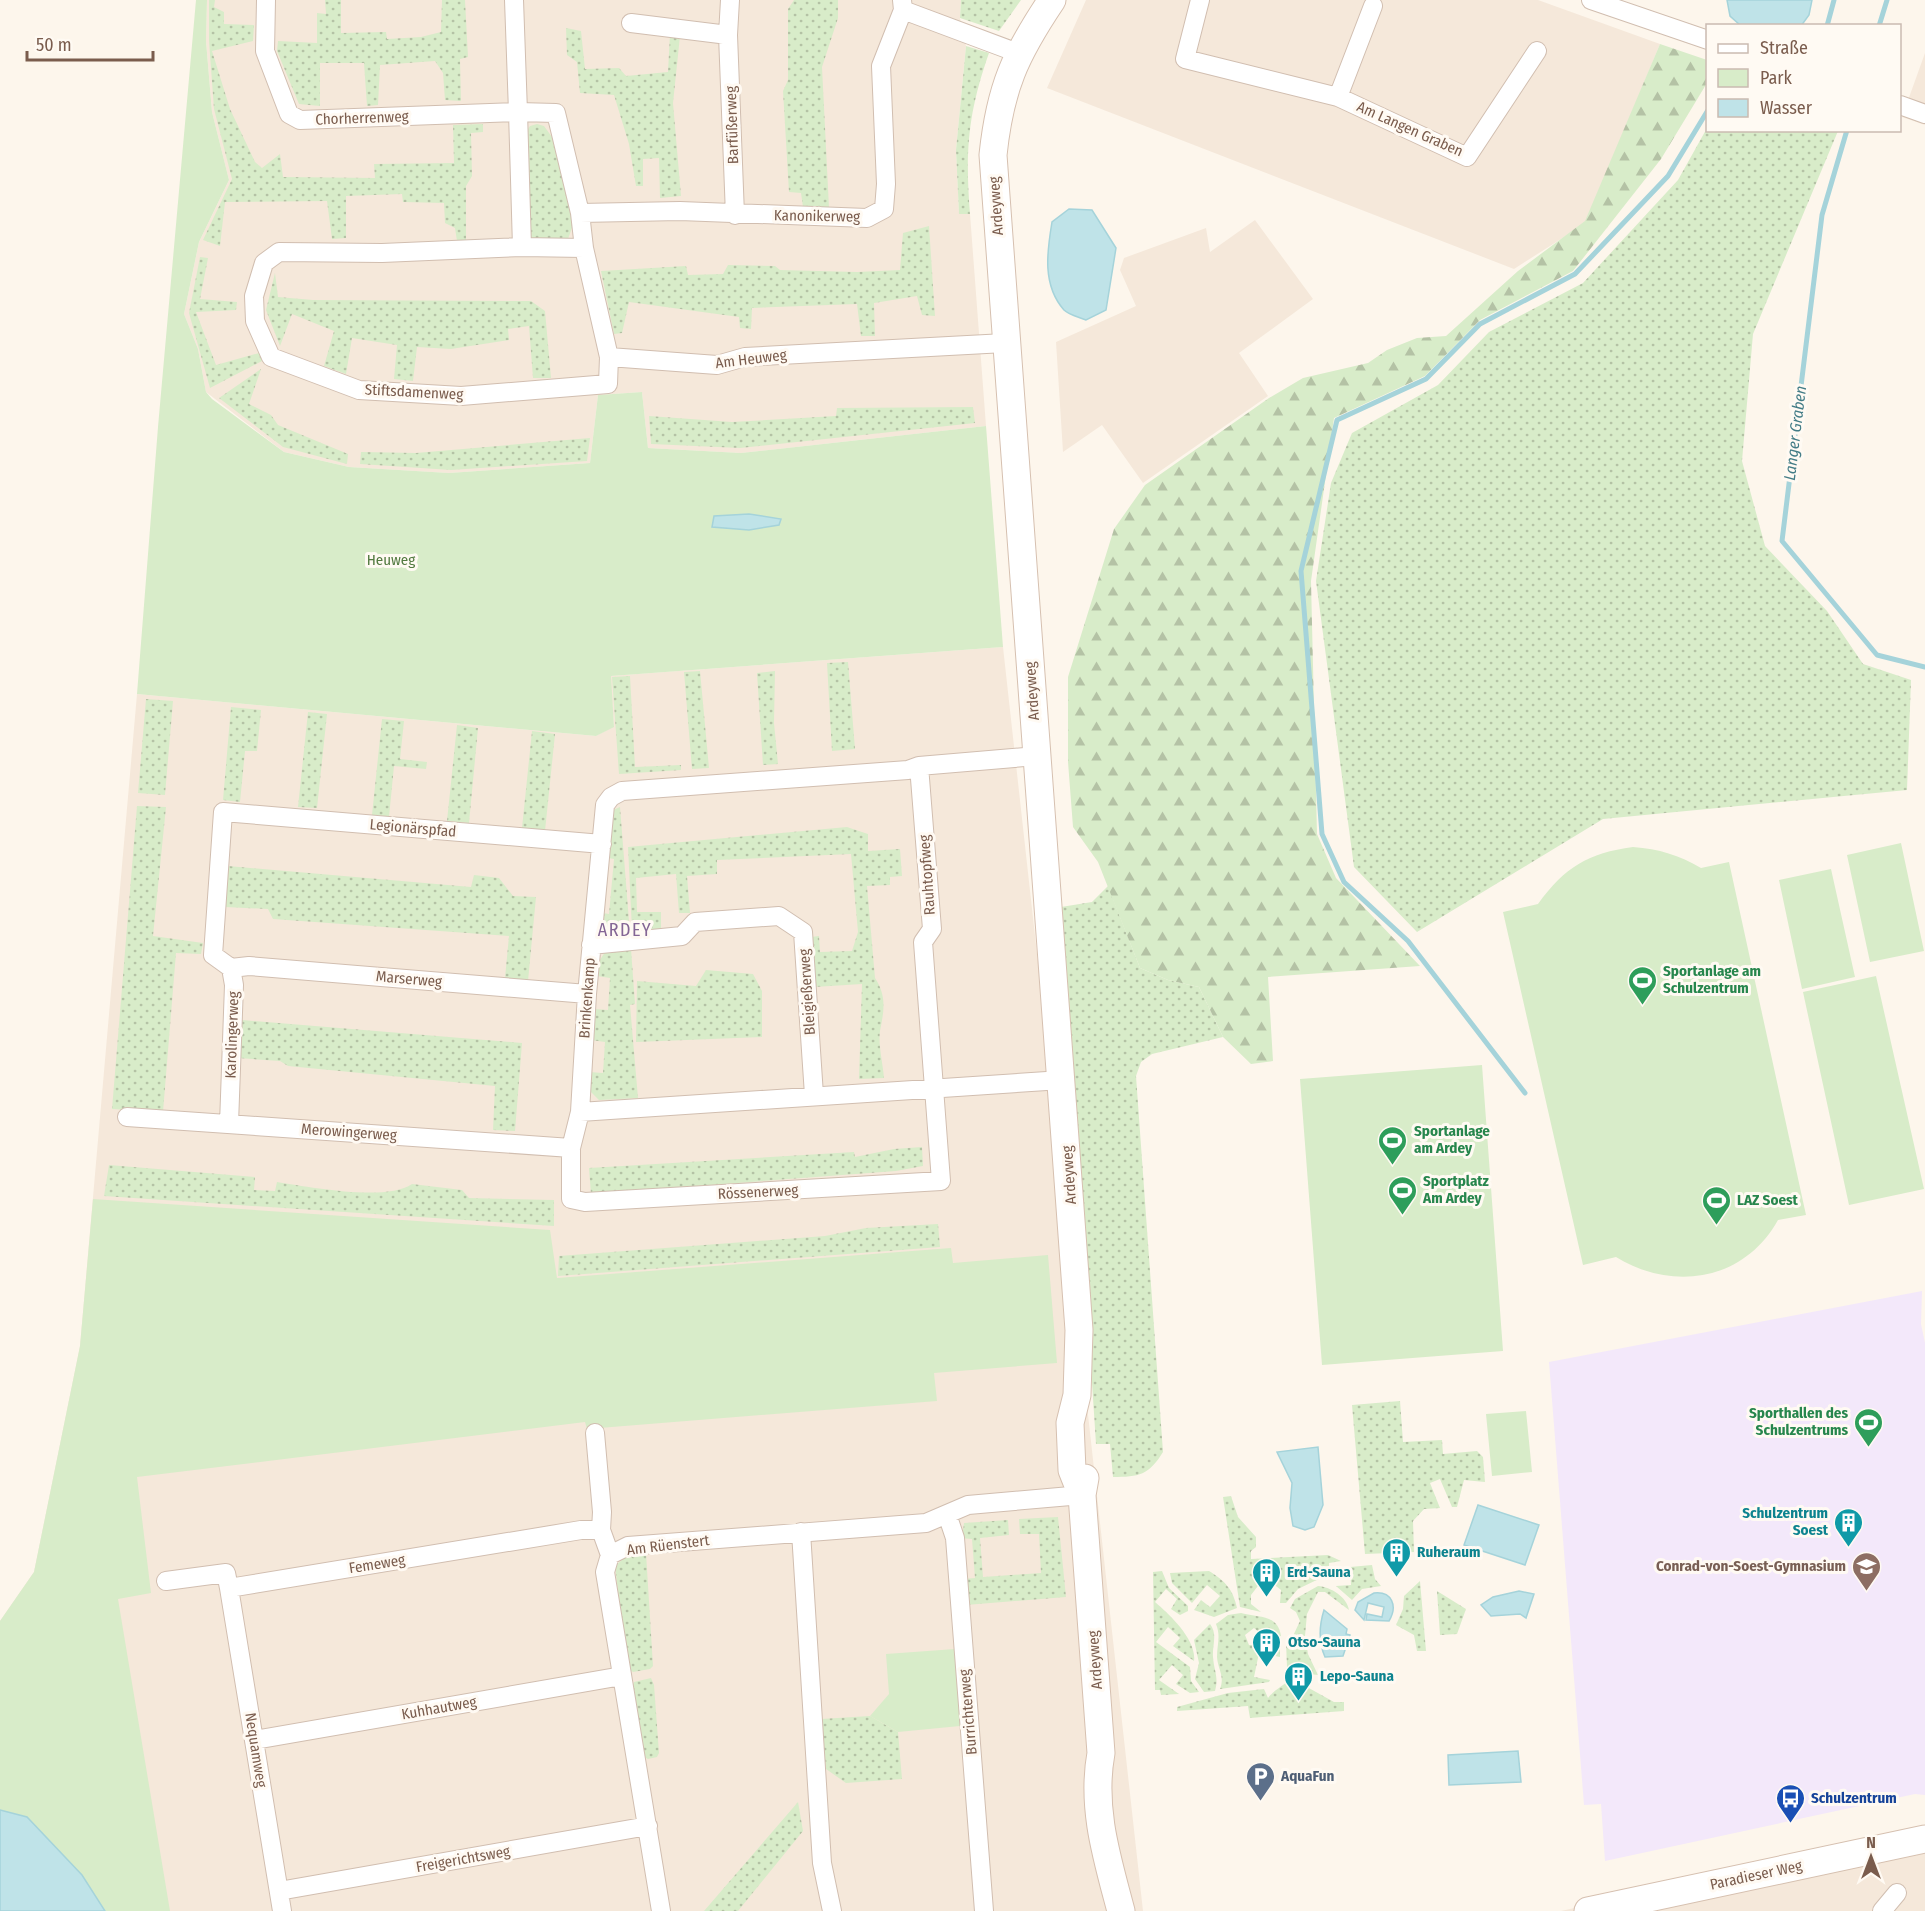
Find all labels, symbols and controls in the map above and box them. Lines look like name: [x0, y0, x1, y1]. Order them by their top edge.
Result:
scale bar: [27, 24, 153, 62]
legend: [1706, 24, 1901, 132]
text: 50 m: [36, 34, 72, 56]
text: Straße: [1760, 37, 1808, 59]
text: Park: [1760, 67, 1793, 89]
street label: Barfüßerweg: [722, 86, 742, 164]
text: Wasser: [1760, 97, 1813, 119]
street label: Am Langen Graben: [1354, 98, 1466, 160]
street label: Chorherrenweg: [315, 107, 409, 129]
street label: Ardeyweg: [985, 176, 1007, 236]
street label: Kanonikerweg: [774, 206, 860, 226]
street label: Am Heuweg: [714, 346, 788, 372]
street label: Stiftsdamenweg: [364, 380, 464, 404]
water label: Langer Graben: [1780, 384, 1810, 482]
park label: Heuweg: [367, 551, 415, 569]
street label: Ardeyweg: [1021, 661, 1043, 721]
street label: Legionärspfad: [369, 815, 457, 841]
street label: Rauhtopfweg: [915, 834, 939, 916]
district label: ARDEY: [598, 919, 652, 941]
street label: Bleigießerweg: [795, 948, 819, 1036]
street label: Brinkenkamp: [575, 957, 599, 1039]
place label: Sportanlage am Schulzentrum: [1663, 962, 1761, 997]
sports icon: Sportanlage am Schulzentrum: [1626, 964, 1658, 1006]
street label: Marserweg: [375, 967, 443, 991]
street label: Karolingerweg: [221, 991, 243, 1079]
street label: Merowingerweg: [300, 1120, 398, 1144]
place label: Sportanlage am Ardey: [1414, 1122, 1490, 1157]
sports icon: Sportanlage am Ardey: [1377, 1124, 1409, 1166]
street label: Ardeyweg: [1058, 1145, 1080, 1205]
place label: Sportplatz Am Ardey: [1422, 1172, 1490, 1207]
sports icon: Sportplatz Am Ardey: [1386, 1174, 1418, 1216]
street label: Rössenerweg: [717, 1181, 799, 1203]
sports icon: LAZ Soest: [1700, 1184, 1732, 1226]
place label: LAZ Soest: [1737, 1191, 1799, 1209]
place label: Sporthallen des Schulzentrums: [1749, 1404, 1848, 1439]
sports icon: Sporthallen des Schulzentrums: [1853, 1406, 1885, 1448]
place label: Schulzentrum Soest: [1742, 1504, 1829, 1539]
building icon: Schulzentrum Soest: [1833, 1506, 1865, 1548]
street label: Am Rüenstert: [626, 1531, 710, 1559]
building icon: Ruheraum: [1380, 1536, 1412, 1578]
place label: Ruheraum: [1417, 1543, 1480, 1561]
school or university icon: Conrad-von-Soest-Gymnasium: [1851, 1550, 1883, 1592]
street label: Femeweg: [348, 1551, 406, 1577]
building icon: Erd-Sauna: [1250, 1556, 1282, 1598]
place label: Conrad-von-Soest-Gymnasium: [1656, 1557, 1846, 1575]
place label: Erd-Sauna: [1287, 1563, 1351, 1581]
building icon: Otso-Sauna: [1251, 1626, 1283, 1668]
street label: Ardeyweg: [1084, 1630, 1106, 1690]
place label: Otso-Sauna: [1288, 1633, 1361, 1651]
building icon: Lepo-Sauna: [1283, 1660, 1315, 1702]
place label: Lepo-Sauna: [1320, 1667, 1394, 1685]
street label: Burrichterweg: [955, 1668, 981, 1756]
street label: Kuhhautweg: [400, 1693, 478, 1723]
street label: Nequamweg: [241, 1711, 271, 1789]
parking icon: AquaFun: [1244, 1760, 1276, 1802]
place label: AquaFun: [1280, 1767, 1334, 1785]
bus stop icon: Schulzentrum: [1774, 1782, 1806, 1824]
place label: Schulzentrum: [1811, 1789, 1897, 1807]
north arrow: [1841, 1827, 1901, 1887]
text: N: [1866, 1833, 1876, 1852]
street label: Freigerichtsweg: [415, 1842, 511, 1876]
street label: Paradieser Weg: [1708, 1856, 1804, 1894]

